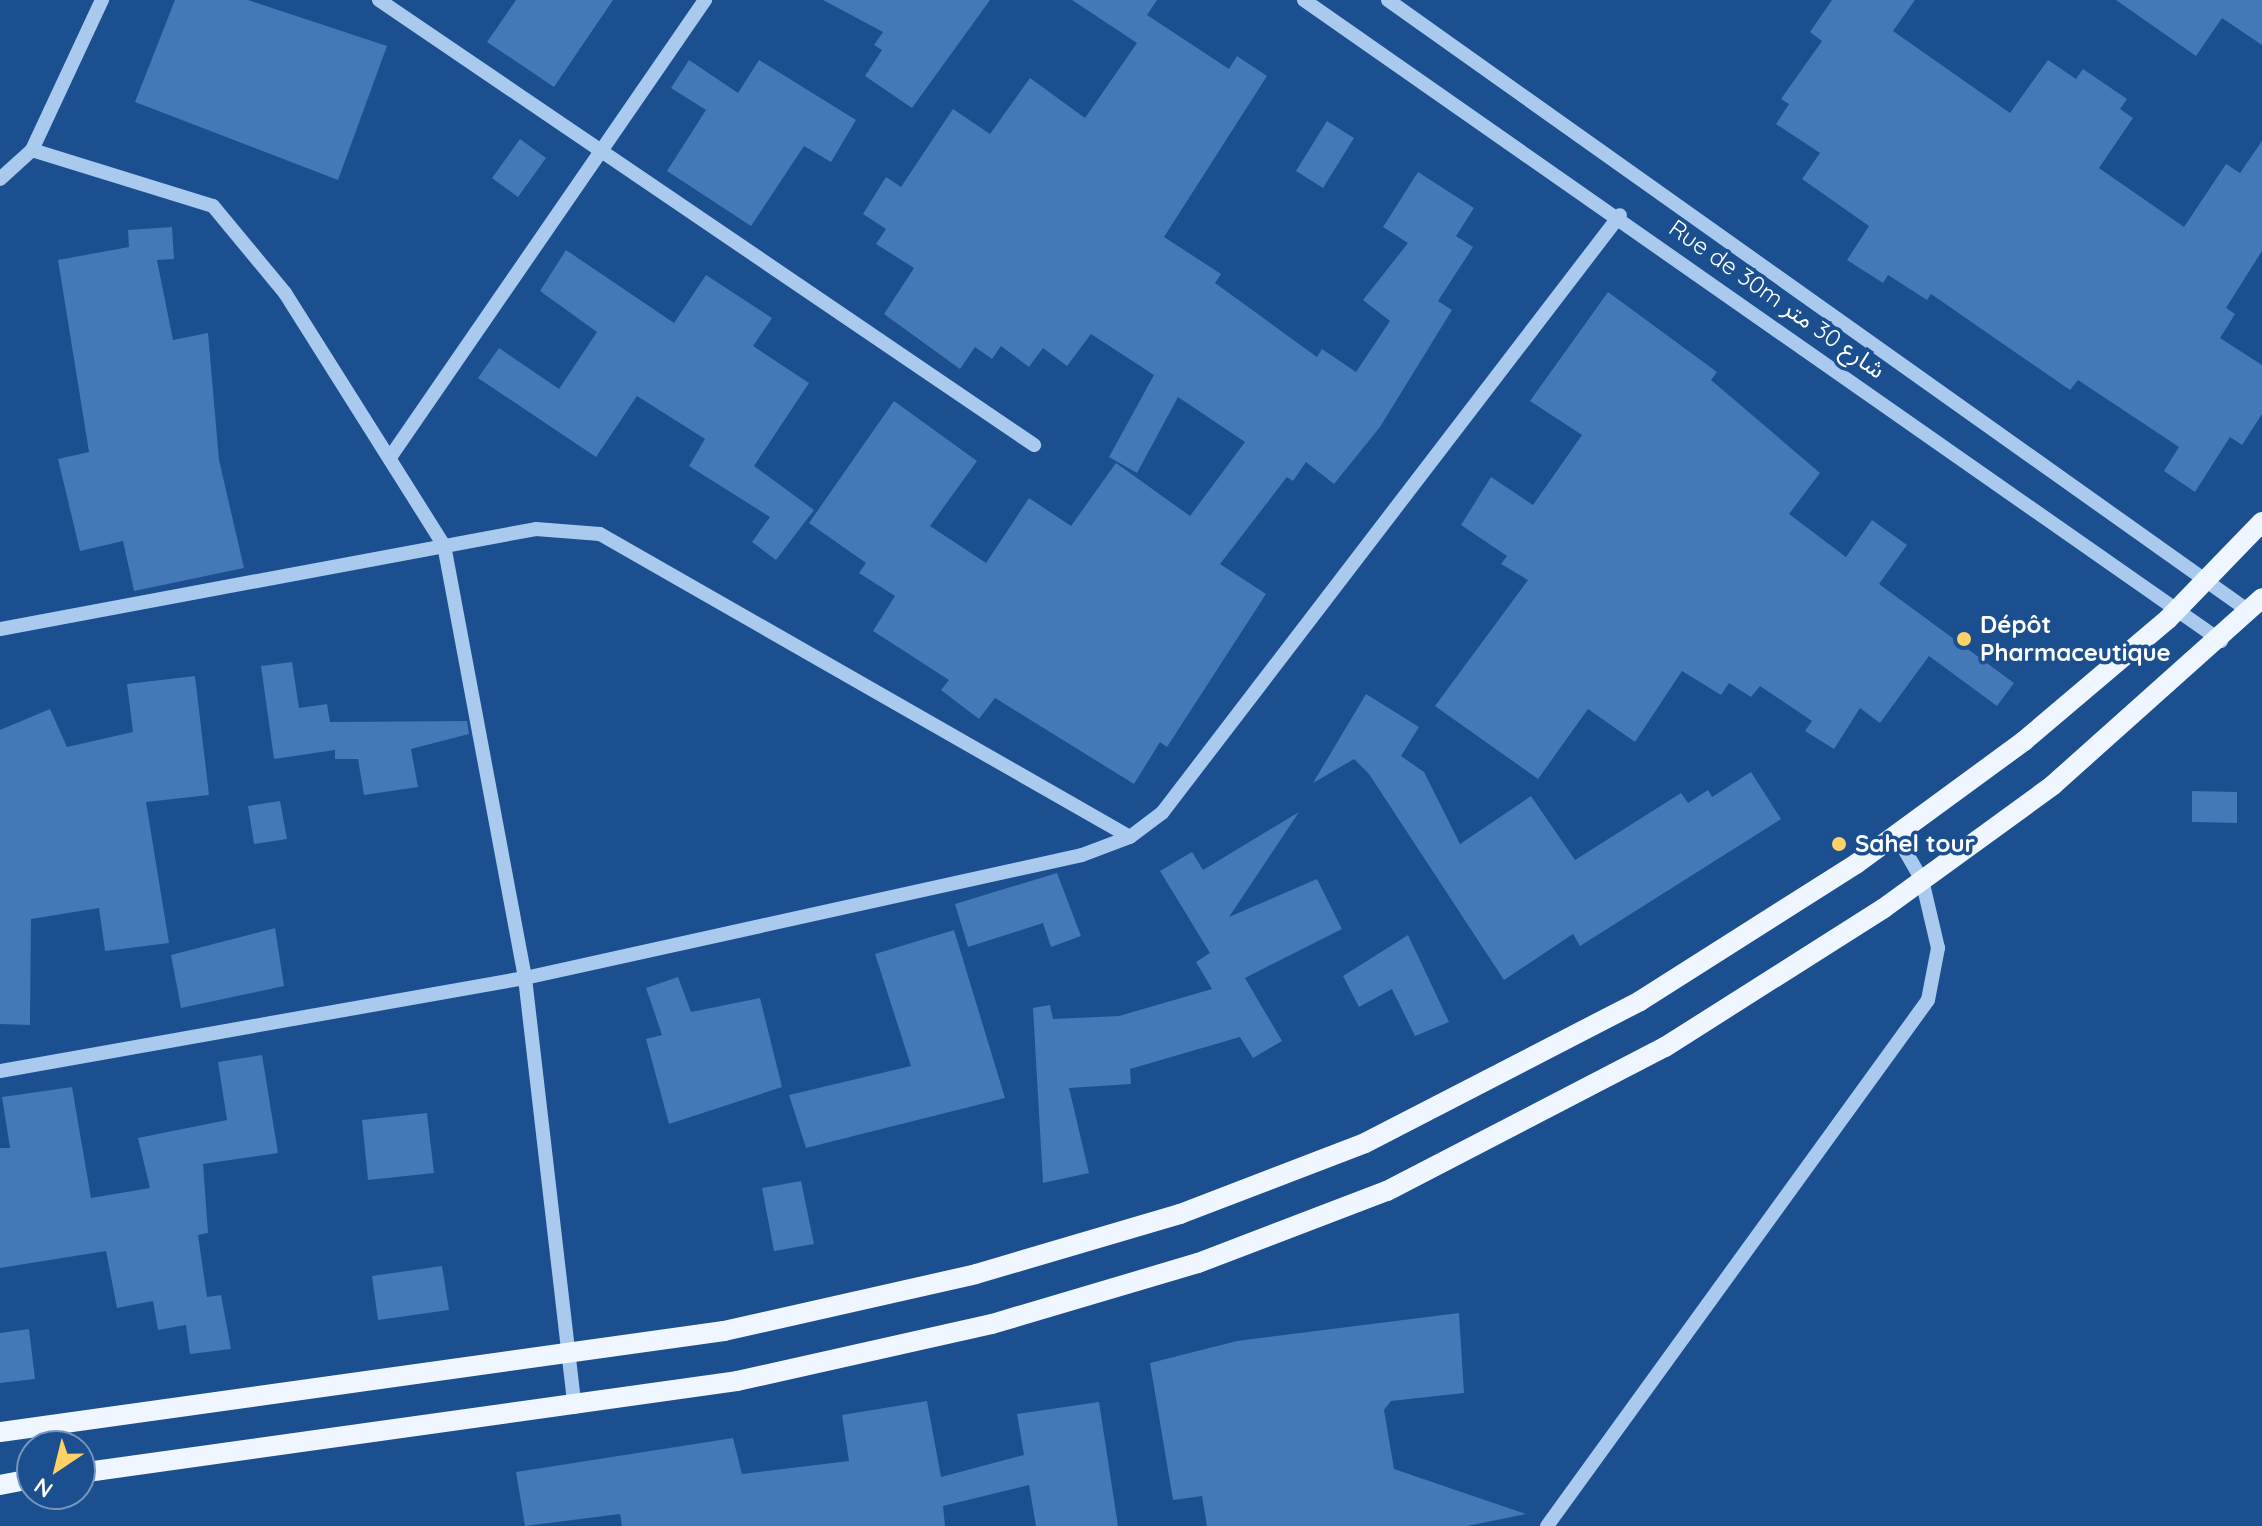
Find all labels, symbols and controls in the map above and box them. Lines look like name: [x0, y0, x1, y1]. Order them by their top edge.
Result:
street label: Rue de 30m شارع 30 متر: [1663, 213, 1891, 385]
place label: Dépôt Pharmaceutique: [1980, 611, 2171, 667]
marker: Dépôt Pharmaceutique: [1955, 630, 1973, 648]
place label: Sahel tour: [1855, 830, 1975, 858]
marker: Sahel tour: [1830, 835, 1848, 853]
north arrow: [16, 1430, 96, 1510]
text: N: [29, 1472, 58, 1504]

